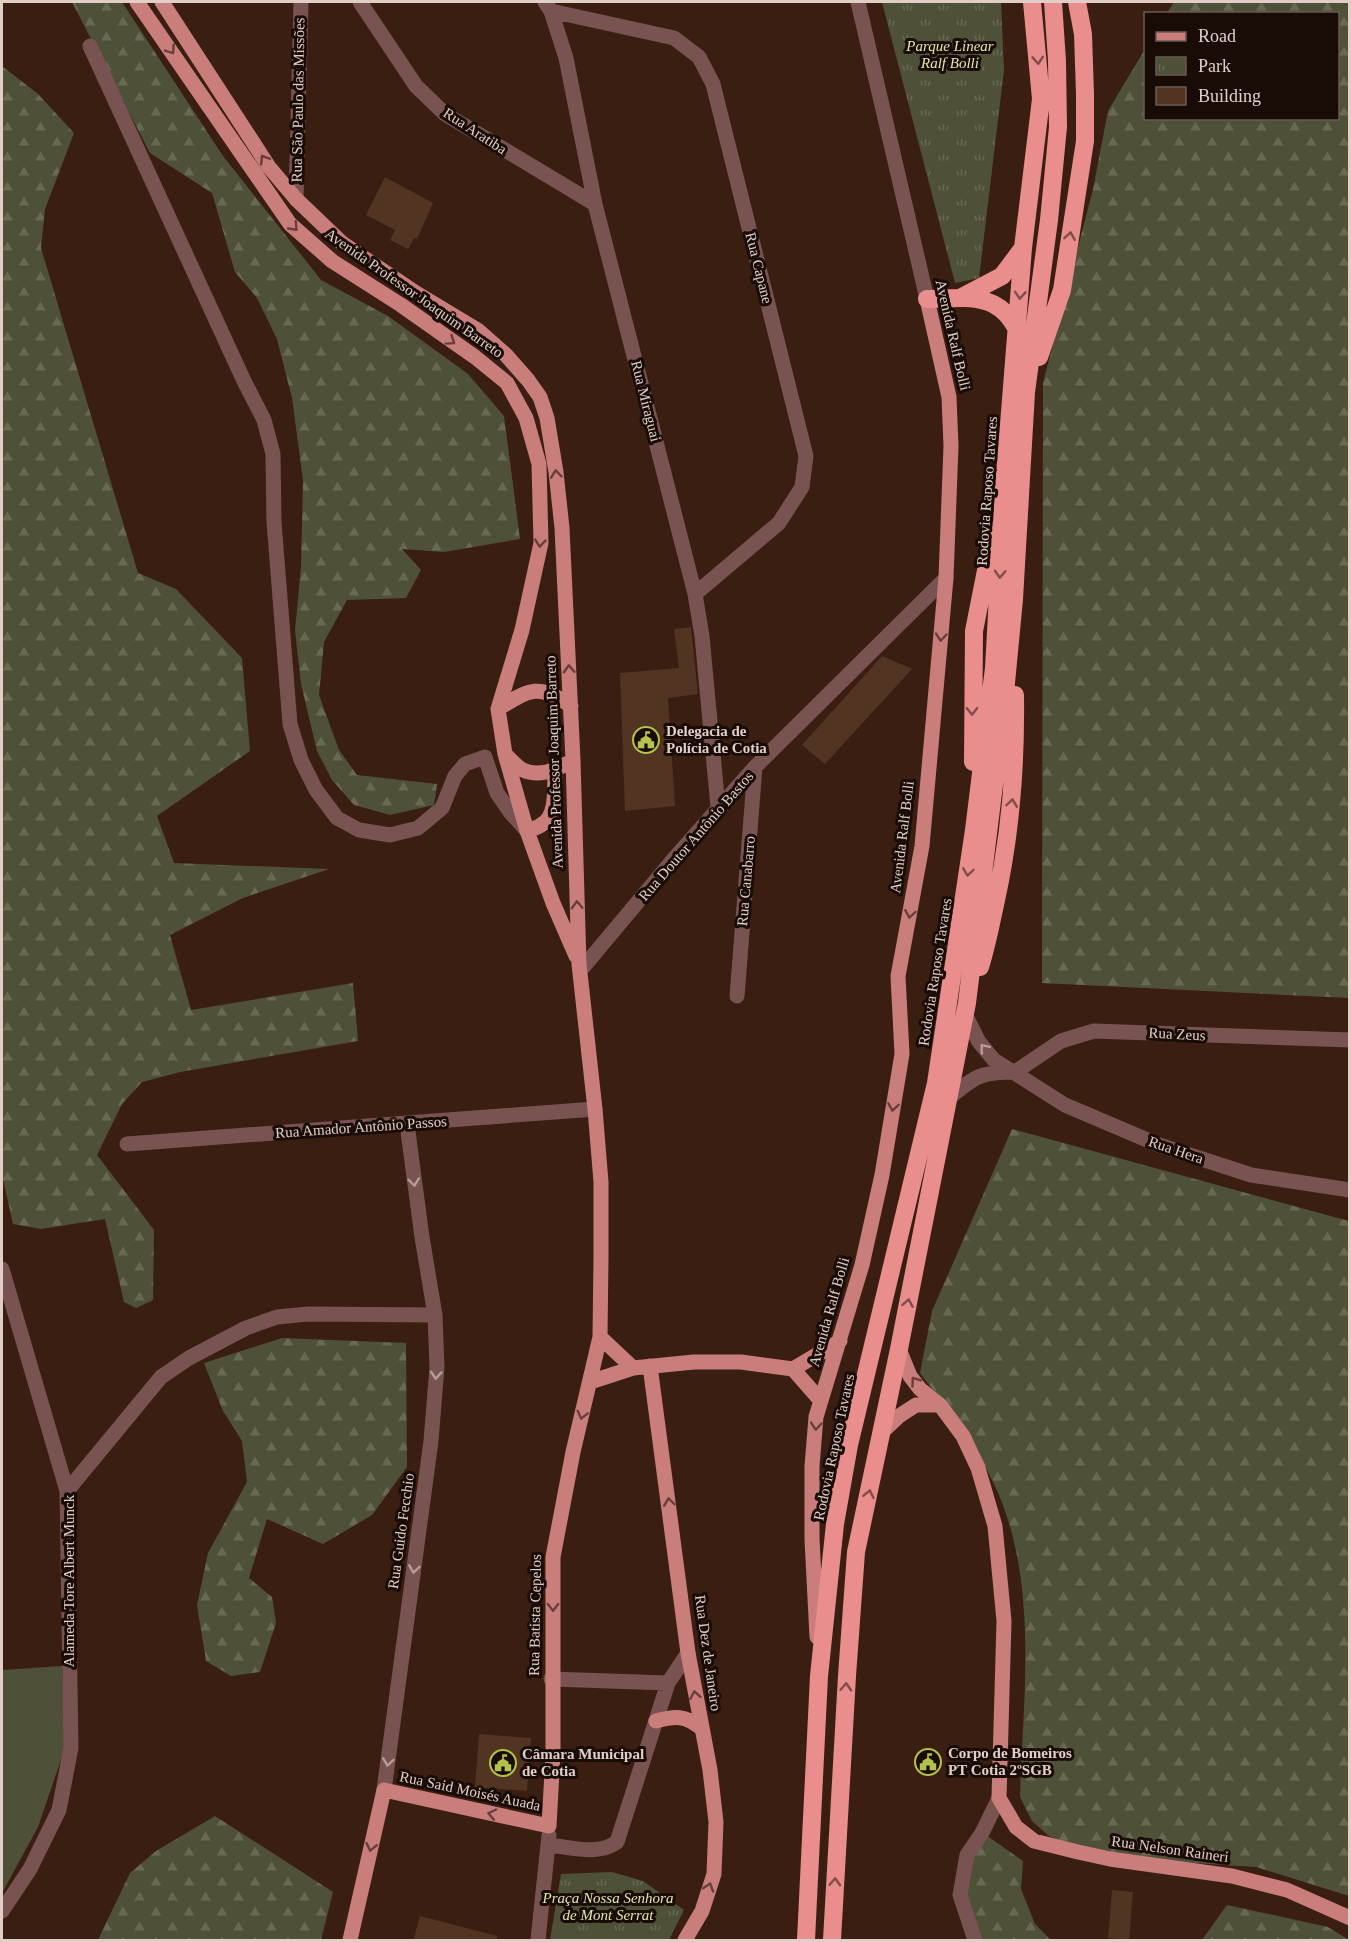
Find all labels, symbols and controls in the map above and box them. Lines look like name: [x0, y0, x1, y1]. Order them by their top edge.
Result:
legend: [1144, 12, 1339, 120]
street label: Rua São Paulo das Missões: [289, 17, 307, 183]
text: Road: [1198, 26, 1236, 46]
park label: Parque Linear Ralf Bolli: [905, 38, 994, 71]
one-way arrow: [164, 43, 175, 54]
one-way arrow: [1031, 55, 1044, 64]
text: Park: [1198, 56, 1231, 76]
text: Building: [1198, 86, 1261, 106]
street label: Rua Aratiba: [440, 105, 510, 158]
one-way arrow: [260, 155, 272, 165]
one-way arrow: [287, 220, 298, 230]
street label: Avenida Professor Joaquim Barreto: [322, 225, 506, 361]
street label: Rua Capane: [742, 231, 776, 306]
one-way arrow: [1064, 231, 1076, 240]
street label: Avenida Ralf Bolli: [932, 278, 974, 392]
one-way arrow: [1014, 291, 1027, 300]
one-way arrow: [445, 334, 456, 345]
street label: Rua Miraguai: [628, 359, 664, 443]
street label: Rodovia Raposo Tavares: [974, 416, 1000, 566]
one-way arrow: [551, 470, 563, 479]
one-way arrow: [534, 538, 547, 548]
one-way arrow: [993, 569, 1006, 578]
one-way arrow: [935, 632, 948, 641]
street label: Avenida Professor Joaquim Barreto: [542, 655, 566, 869]
one-way arrow: [562, 664, 575, 673]
one-way arrow: [966, 706, 979, 715]
place label: Delegacia de Polícia de Cotia: [666, 723, 767, 756]
public building icon: Delegacia de Polícia de Cotia: [631, 725, 661, 755]
street label: Rua Doutor Antônio Bastos: [635, 768, 757, 904]
street label: Avenida Ralf Bolli: [887, 780, 917, 894]
one-way arrow: [1005, 798, 1017, 807]
street label: Rua Canabarro: [734, 835, 758, 927]
one-way arrow: [963, 867, 975, 876]
street label: Rodovia Raposo Tavares: [915, 897, 955, 1047]
one-way arrow: [571, 901, 584, 910]
one-way arrow: [904, 908, 917, 918]
street label: Rua Zeus: [1148, 1025, 1206, 1043]
one-way arrow: [981, 1044, 992, 1055]
one-way arrow: [888, 1102, 900, 1111]
street label: Rua Amador Antônio Passos: [275, 1113, 448, 1141]
street label: Rua Hera: [1146, 1133, 1206, 1167]
one-way arrow: [408, 1177, 420, 1186]
street label: Avenida Ralf Bolli: [806, 1255, 852, 1369]
one-way arrow: [901, 1298, 913, 1308]
one-way arrow: [430, 1371, 443, 1380]
street label: Rodovia Raposo Tavares: [811, 1372, 857, 1522]
one-way arrow: [911, 1376, 922, 1387]
one-way arrow: [577, 1410, 590, 1420]
one-way arrow: [810, 1421, 823, 1430]
street label: Rua Guido Fecchio: [385, 1472, 417, 1590]
one-way arrow: [862, 1489, 875, 1499]
street label: Alameda Tore Albert Munck: [61, 1494, 77, 1667]
one-way arrow: [663, 1497, 675, 1506]
street label: Rua Batista Cepelos: [526, 1554, 544, 1676]
one-way arrow: [408, 1564, 420, 1573]
street label: Rua Dez de Janeiro: [692, 1594, 724, 1712]
one-way arrow: [547, 1602, 559, 1611]
one-way arrow: [840, 1683, 853, 1692]
one-way arrow: [689, 1690, 702, 1700]
place label: Corpo de Bomeiros PT Cotia 2ºSGB: [948, 1745, 1072, 1778]
place label: Câmara Municipal de Cotia: [522, 1746, 644, 1779]
public building icon: Corpo de Bomeiros PT Cotia 2ºSGB: [913, 1747, 943, 1777]
public building icon: Câmara Municipal de Cotia: [488, 1748, 518, 1778]
one-way arrow: [382, 1758, 394, 1767]
street label: Rua Said Moisés Auada: [398, 1768, 542, 1814]
one-way arrow: [487, 1808, 497, 1821]
street label: Rua Nelson Raineri: [1110, 1833, 1230, 1865]
one-way arrow: [365, 1842, 378, 1852]
one-way arrow: [829, 1878, 842, 1887]
one-way arrow: [702, 1882, 715, 1893]
park label: Praça Nossa Senhora de Mont Serrat: [542, 1890, 673, 1923]

